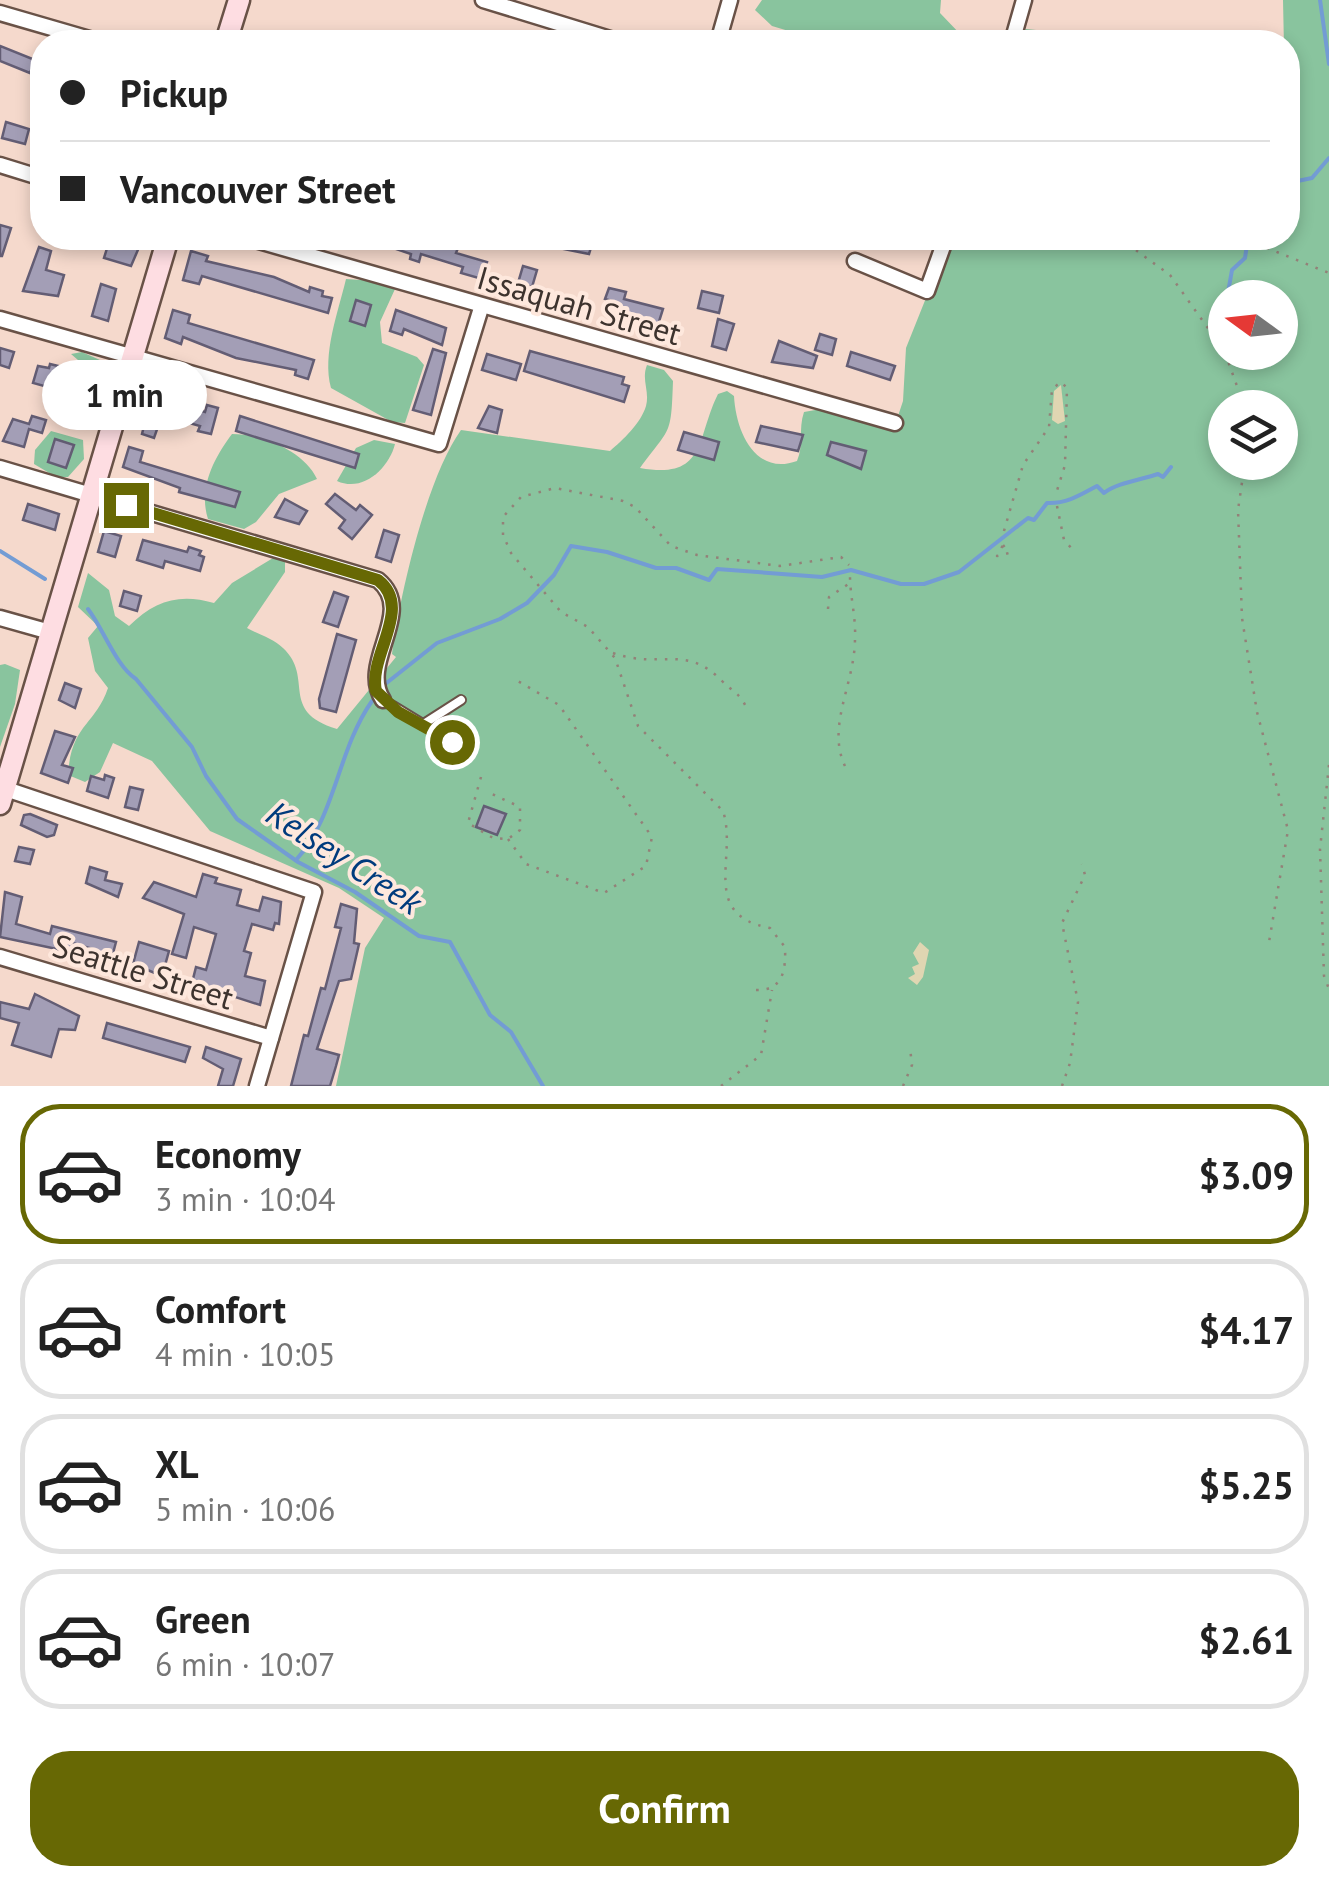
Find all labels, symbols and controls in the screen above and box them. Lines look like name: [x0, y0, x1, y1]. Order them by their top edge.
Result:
text: Pickup: [120, 68, 228, 117]
text: Vancouver Street: [120, 164, 395, 213]
street label: Issaquah Street: [472, 256, 686, 354]
north arrow: [1208, 280, 1298, 370]
map controls: [1208, 280, 1298, 480]
callout: 1 min: [44, 360, 208, 430]
text: 1 min: [85, 374, 164, 416]
button: layers: [1208, 390, 1298, 480]
route end: [104, 483, 149, 528]
route start: [430, 720, 475, 765]
water label: Kelsey Creek: [258, 790, 432, 925]
street label: Seattle Street: [48, 924, 239, 1018]
icon: car: [35, 1129, 125, 1219]
text: Economy: [155, 1129, 301, 1178]
text: $3.09: [1198, 1150, 1294, 1199]
text: 3 min · 10:04: [155, 1178, 335, 1220]
icon: car: [35, 1284, 125, 1374]
text: Comfort: [155, 1284, 286, 1333]
text: $4.17: [1198, 1305, 1294, 1354]
text: 4 min · 10:05: [155, 1333, 335, 1375]
icon: car: [35, 1439, 125, 1529]
text: XL: [155, 1439, 199, 1488]
text: $5.25: [1198, 1460, 1294, 1509]
text: 5 min · 10:06: [155, 1488, 335, 1530]
icon: car: [35, 1594, 125, 1684]
text: Green: [155, 1594, 251, 1643]
text: $2.61: [1198, 1615, 1294, 1664]
text: 6 min · 10:07: [155, 1643, 335, 1685]
button: Confirm: [30, 1751, 1299, 1866]

